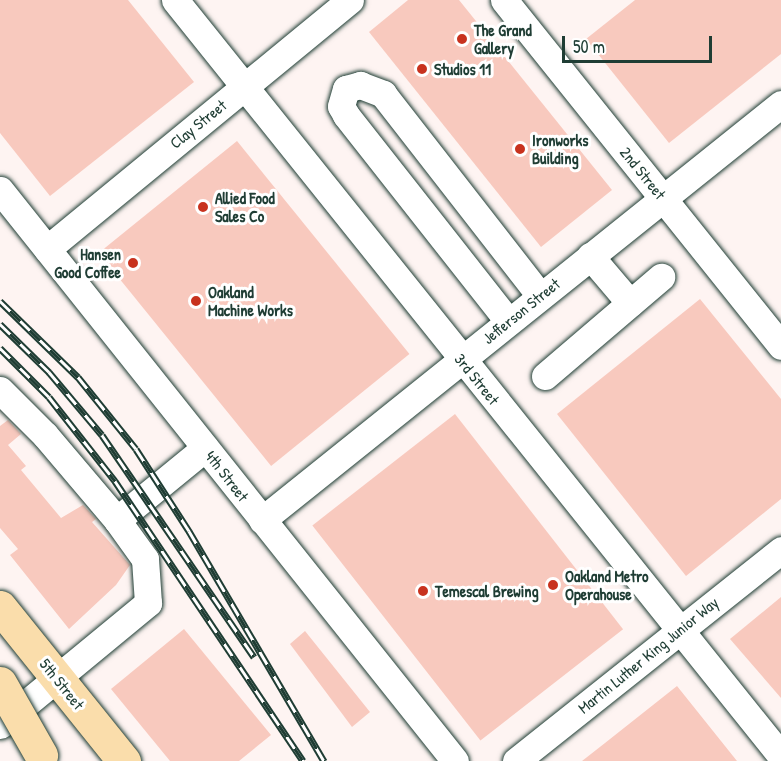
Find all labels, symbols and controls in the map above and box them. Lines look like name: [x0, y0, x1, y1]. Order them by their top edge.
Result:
place label: The Grand Gallery: [474, 20, 532, 58]
scale bar: [565, 24, 715, 62]
marker: The Grand Gallery: [455, 32, 469, 46]
text: 50 m: [573, 34, 605, 59]
place label: Studios 11: [434, 59, 491, 79]
marker: Studios 11: [415, 62, 429, 76]
street label: Clay Street: [166, 95, 230, 153]
place label: Ironworks Building: [532, 130, 588, 168]
marker: Ironworks Building: [513, 142, 527, 156]
street label: 2nd Street: [616, 143, 670, 203]
place label: Allied Food Sales Co: [215, 188, 275, 226]
marker: Allied Food Sales Co: [196, 200, 210, 214]
place label: Hansen Good Coffee: [54, 244, 121, 282]
marker: Hansen Good Coffee: [126, 256, 140, 270]
street label: Jefferson Street: [478, 274, 564, 348]
place label: Oakland Machine Works: [208, 282, 293, 320]
marker: Oakland Machine Works: [189, 294, 203, 308]
street label: 3rd Street: [451, 349, 503, 409]
street label: 4th Street: [201, 447, 253, 505]
place label: Oakland Metro Operahouse: [565, 566, 648, 604]
marker: Oakland Metro Operahouse: [546, 578, 560, 592]
place label: Temescal Brewing: [435, 581, 539, 601]
marker: Temescal Brewing: [416, 584, 430, 598]
street label: Martin Luther King Junior Way: [574, 592, 722, 718]
street label: 5th Street: [36, 655, 88, 713]

